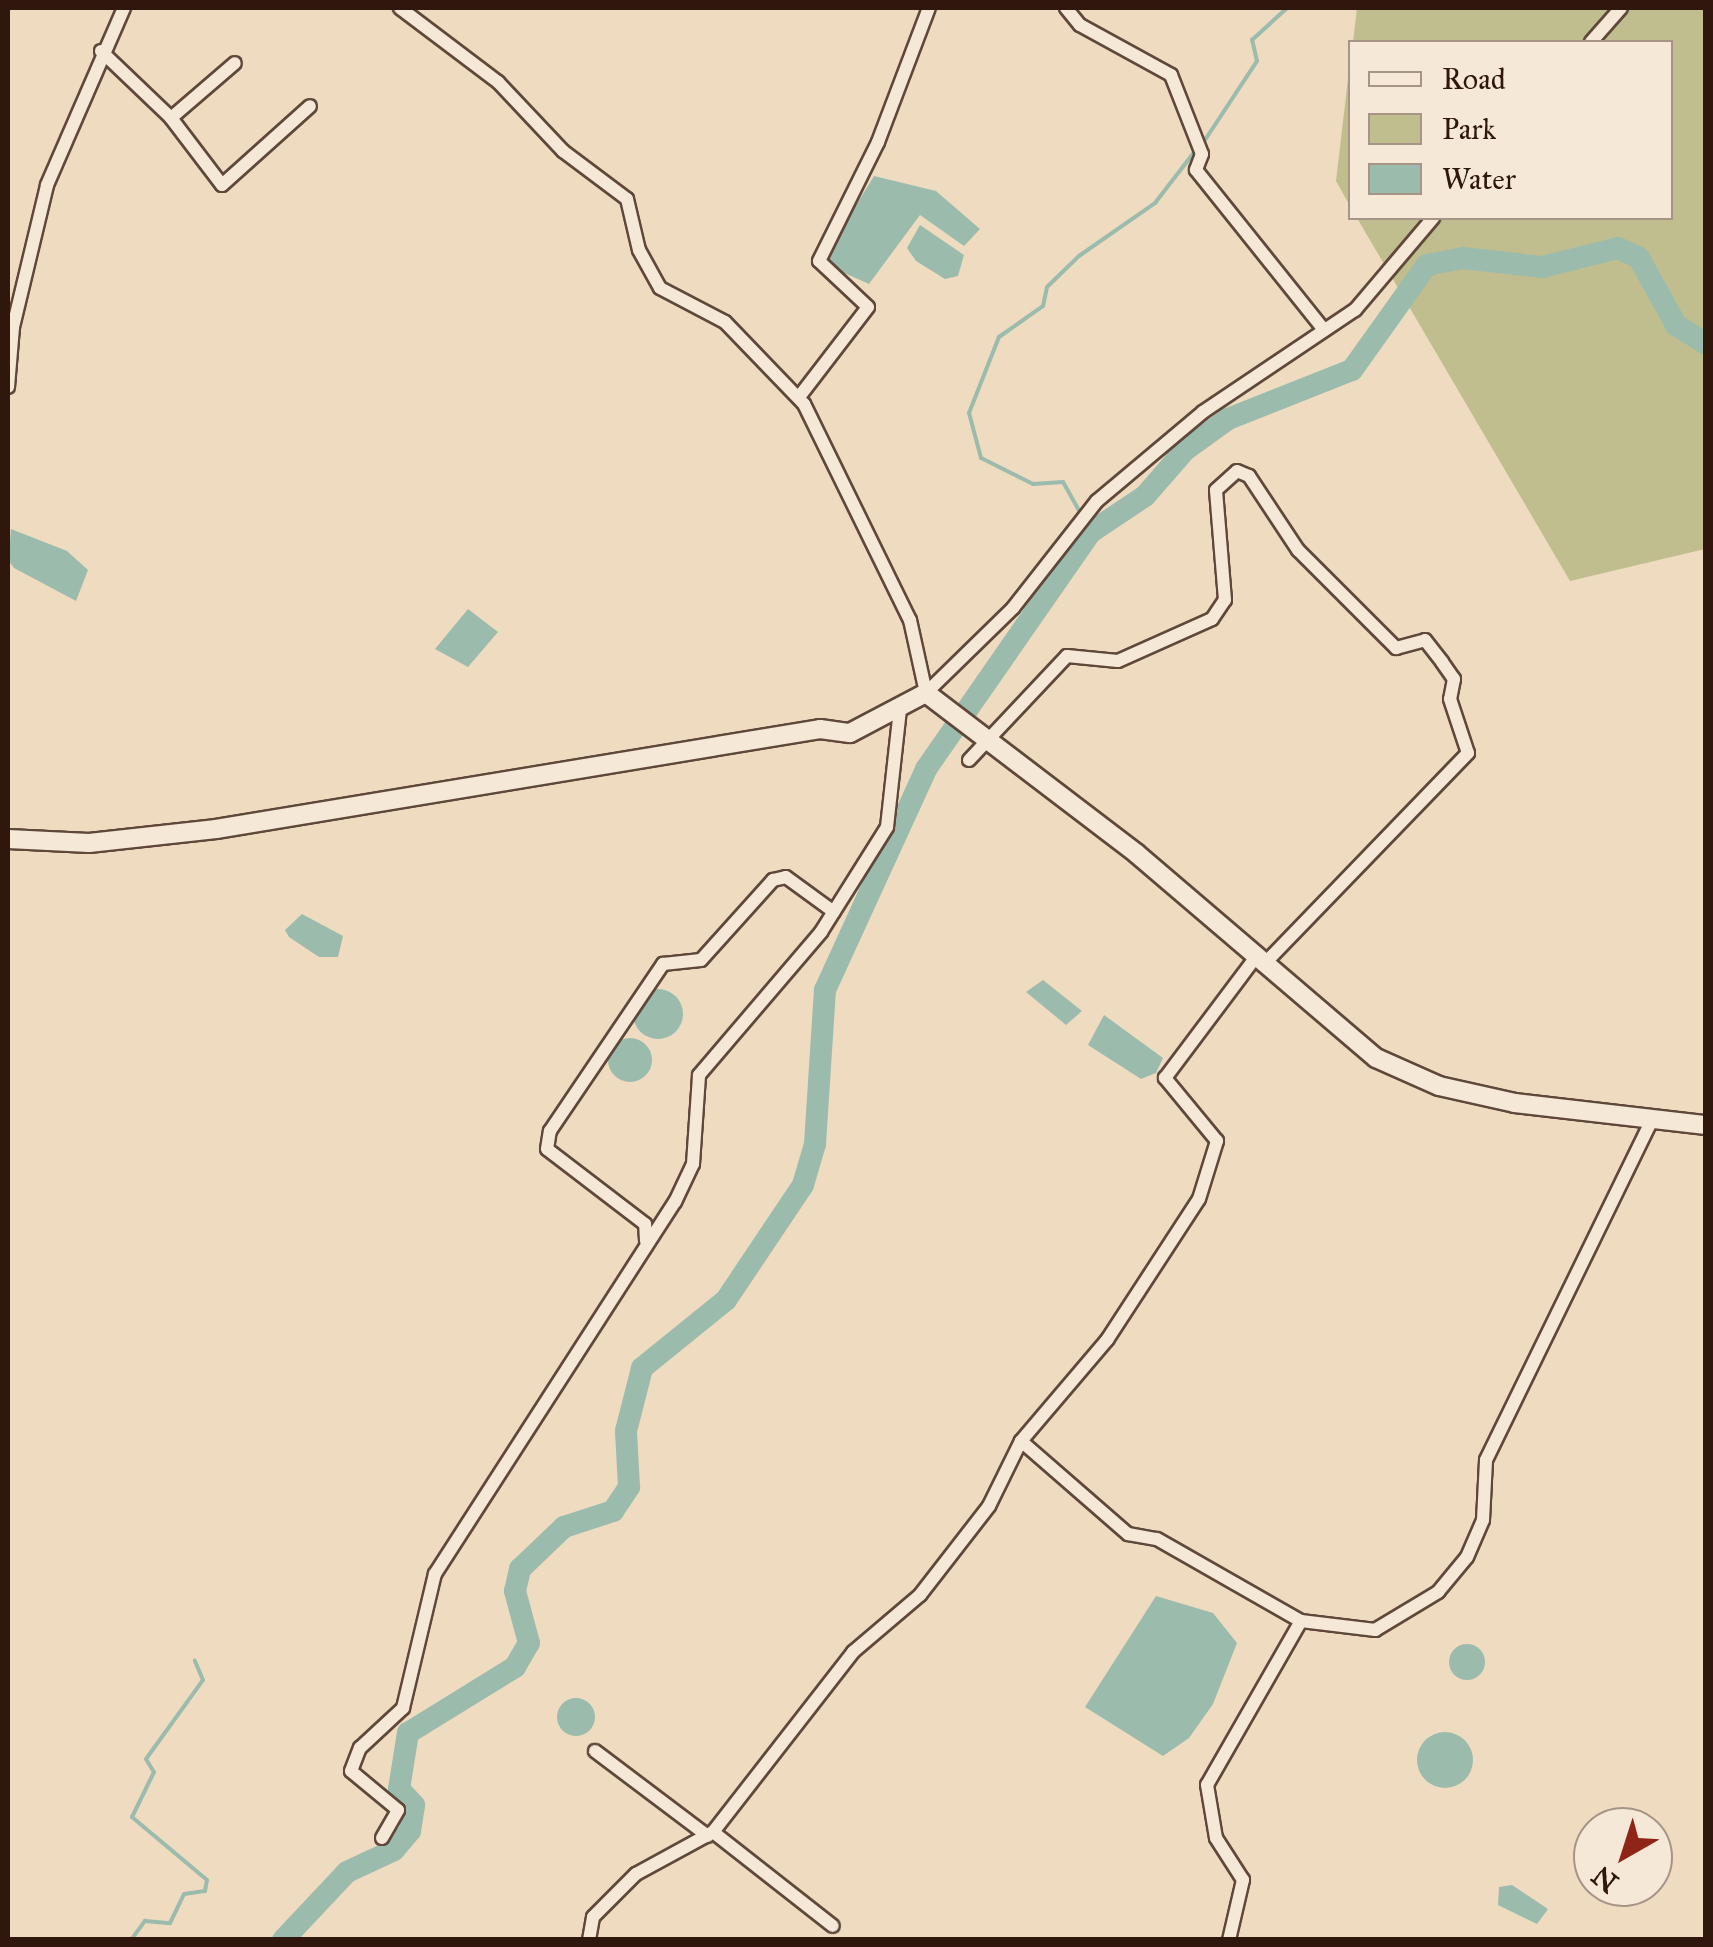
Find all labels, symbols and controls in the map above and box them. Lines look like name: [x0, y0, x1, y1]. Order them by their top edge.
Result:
legend: [1348, 40, 1673, 220]
text: Road: [1442, 61, 1506, 97]
text: Park: [1442, 111, 1496, 147]
text: Water: [1442, 161, 1516, 197]
north arrow: [1573, 1807, 1673, 1907]
text: N: [1585, 1858, 1625, 1900]

